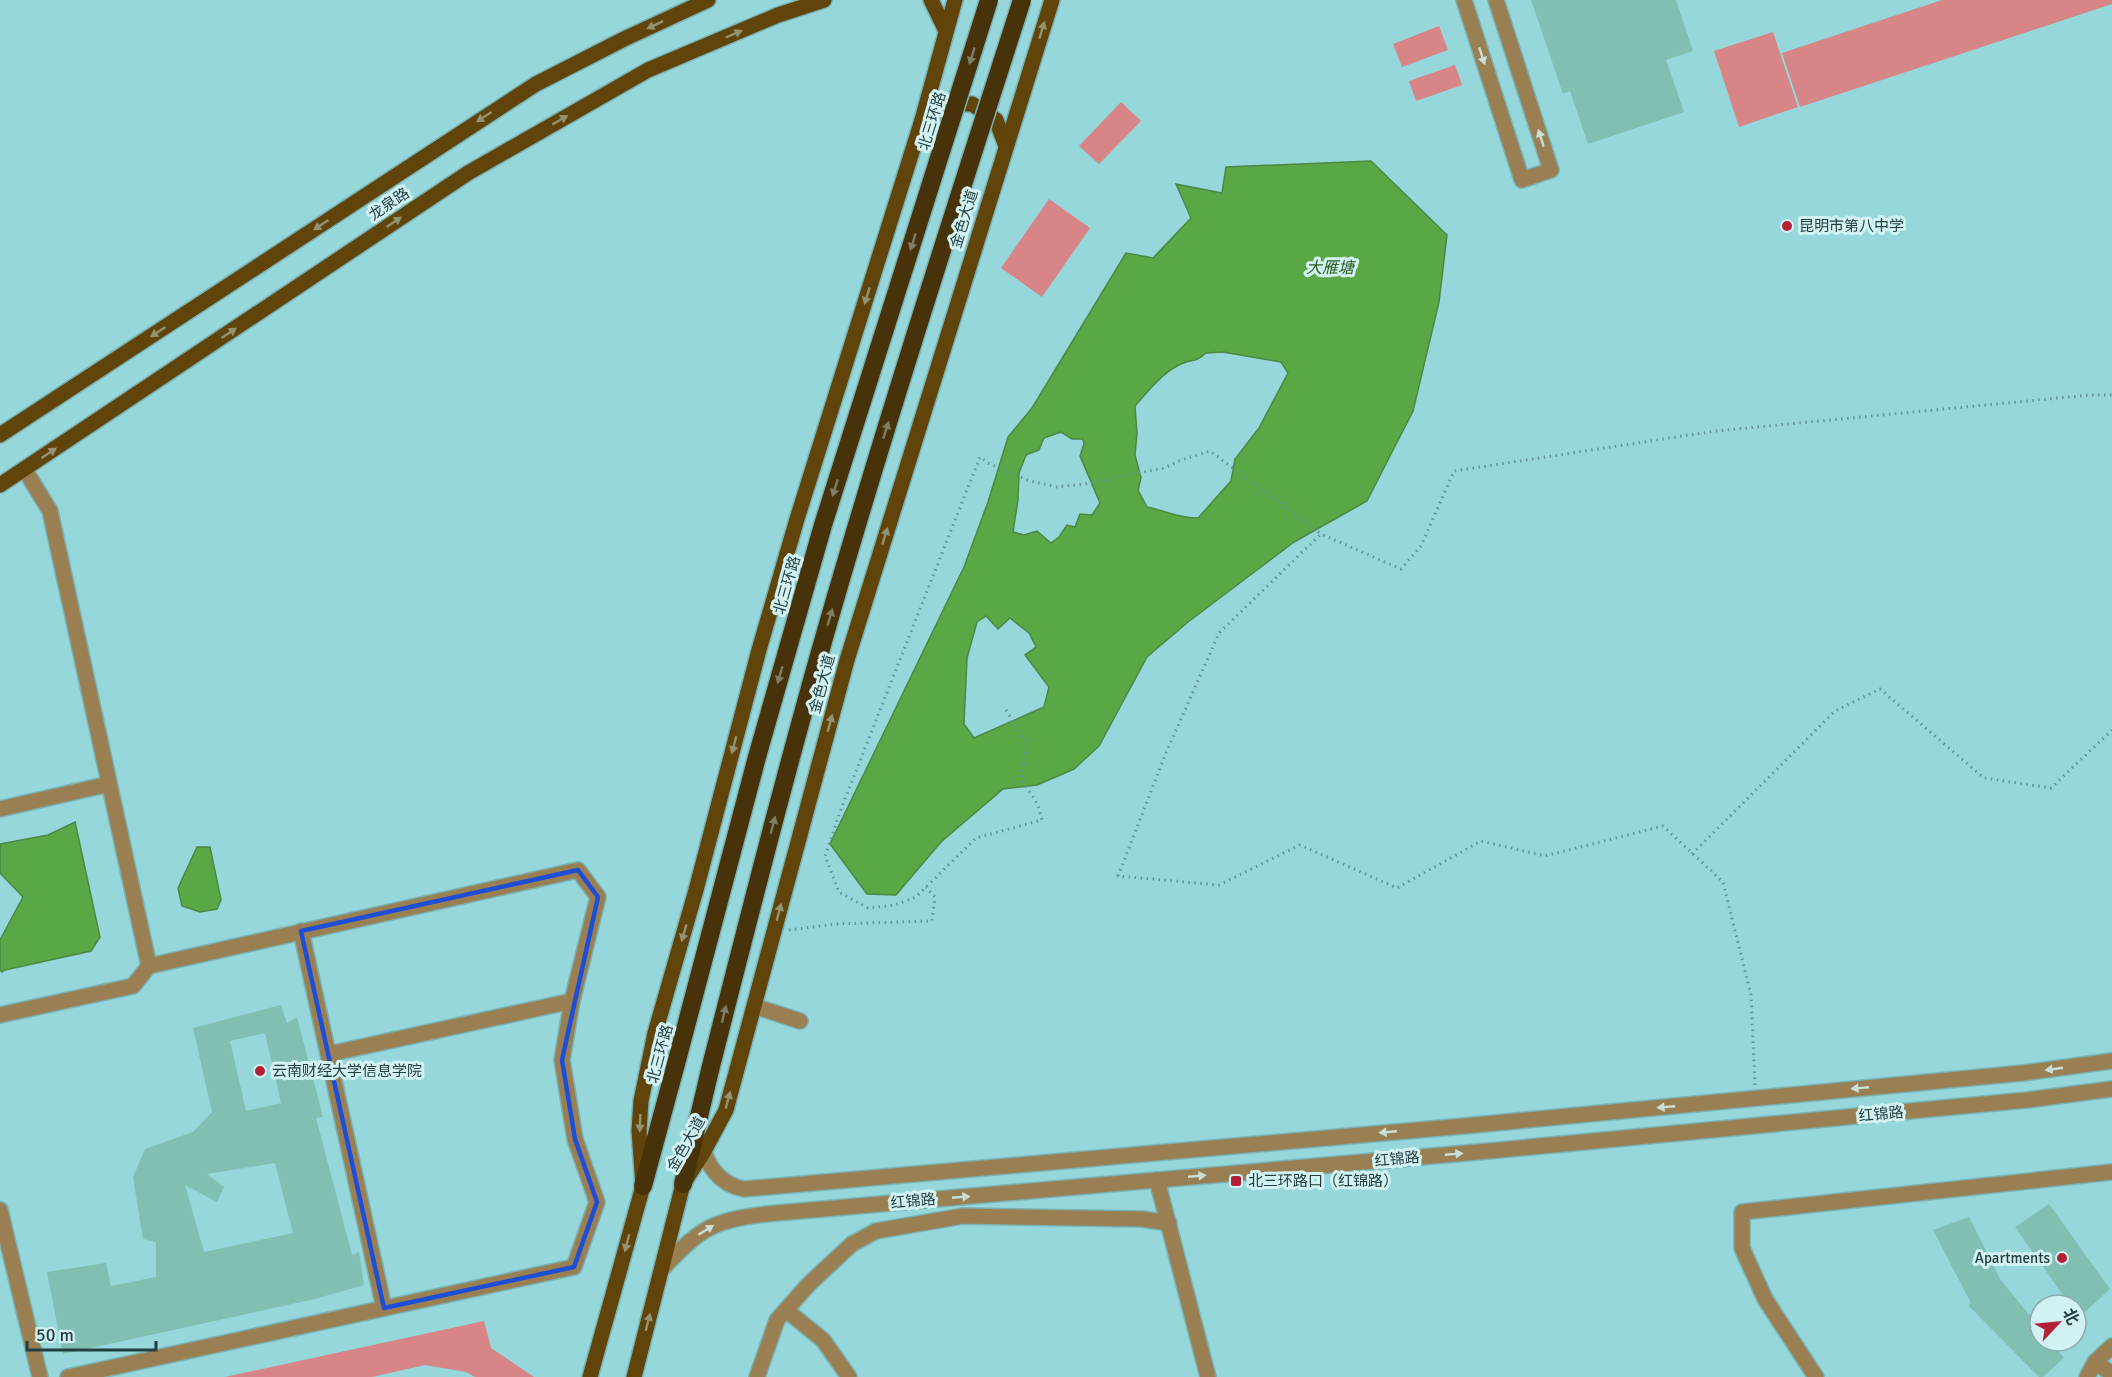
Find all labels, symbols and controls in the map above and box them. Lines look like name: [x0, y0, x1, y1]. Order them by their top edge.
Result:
one-way arrow: [647, 20, 664, 29]
one-way arrow: [1038, 21, 1047, 39]
one-way arrow: [726, 29, 744, 39]
one-way arrow: [967, 47, 976, 65]
one-way arrow: [1478, 47, 1487, 65]
street label: 北三环路: [915, 90, 949, 152]
one-way arrow: [476, 112, 492, 123]
one-way arrow: [552, 115, 569, 125]
one-way arrow: [1536, 129, 1545, 147]
street label: 龙泉路: [365, 184, 413, 224]
street label: 金色大道: [947, 188, 981, 250]
one-way arrow: [386, 217, 402, 228]
place label: 昆明市第八中学: [1799, 217, 1904, 235]
one-way arrow: [314, 219, 330, 231]
marker: 昆明市第八中学: [1780, 219, 1794, 233]
one-way arrow: [908, 233, 917, 251]
water label: 大雁塘: [1306, 258, 1357, 278]
one-way arrow: [862, 287, 871, 305]
one-way arrow: [150, 326, 166, 337]
one-way arrow: [220, 327, 236, 339]
one-way arrow: [882, 421, 891, 439]
one-way arrow: [41, 448, 58, 459]
one-way arrow: [829, 479, 839, 497]
one-way arrow: [881, 527, 890, 545]
street label: 北三环路: [770, 554, 804, 616]
one-way arrow: [826, 608, 835, 626]
street label: 金色大道: [806, 653, 838, 715]
one-way arrow: [775, 666, 785, 684]
one-way arrow: [825, 714, 835, 732]
one-way arrow: [729, 736, 739, 754]
one-way arrow: [769, 816, 778, 834]
one-way arrow: [775, 903, 784, 921]
one-way arrow: [679, 925, 688, 943]
one-way arrow: [720, 1005, 730, 1023]
street label: 北三环路: [644, 1023, 676, 1085]
place label: 云南财经大学信息学院: [272, 1062, 422, 1080]
marker: 云南财经大学信息学院: [253, 1064, 267, 1078]
one-way arrow: [2044, 1064, 2063, 1074]
one-way arrow: [1850, 1083, 1869, 1093]
one-way arrow: [724, 1091, 734, 1109]
one-way arrow: [1656, 1102, 1675, 1112]
street label: 红锦路: [1858, 1103, 1904, 1125]
one-way arrow: [635, 1113, 645, 1132]
street label: 金色大道: [663, 1114, 709, 1174]
one-way arrow: [1379, 1128, 1398, 1137]
street label: 红锦路: [1374, 1148, 1420, 1170]
one-way arrow: [1444, 1149, 1463, 1159]
one-way arrow: [1187, 1171, 1206, 1181]
place label: 北三环路口（红锦路）: [1248, 1172, 1398, 1190]
marker: 北三环路口（红锦路）: [1229, 1174, 1243, 1188]
street label: 红锦路: [890, 1190, 936, 1212]
one-way arrow: [951, 1192, 970, 1202]
one-way arrow: [698, 1224, 714, 1235]
one-way arrow: [622, 1234, 632, 1252]
place label: Apartments: [1975, 1249, 2050, 1267]
marker: Apartments: [2055, 1251, 2069, 1265]
north arrow: [2028, 1293, 2088, 1353]
text: 北: [2058, 1305, 2083, 1328]
one-way arrow: [644, 1313, 654, 1332]
scale bar: [27, 1314, 156, 1352]
text: 50 m: [36, 1324, 74, 1346]

